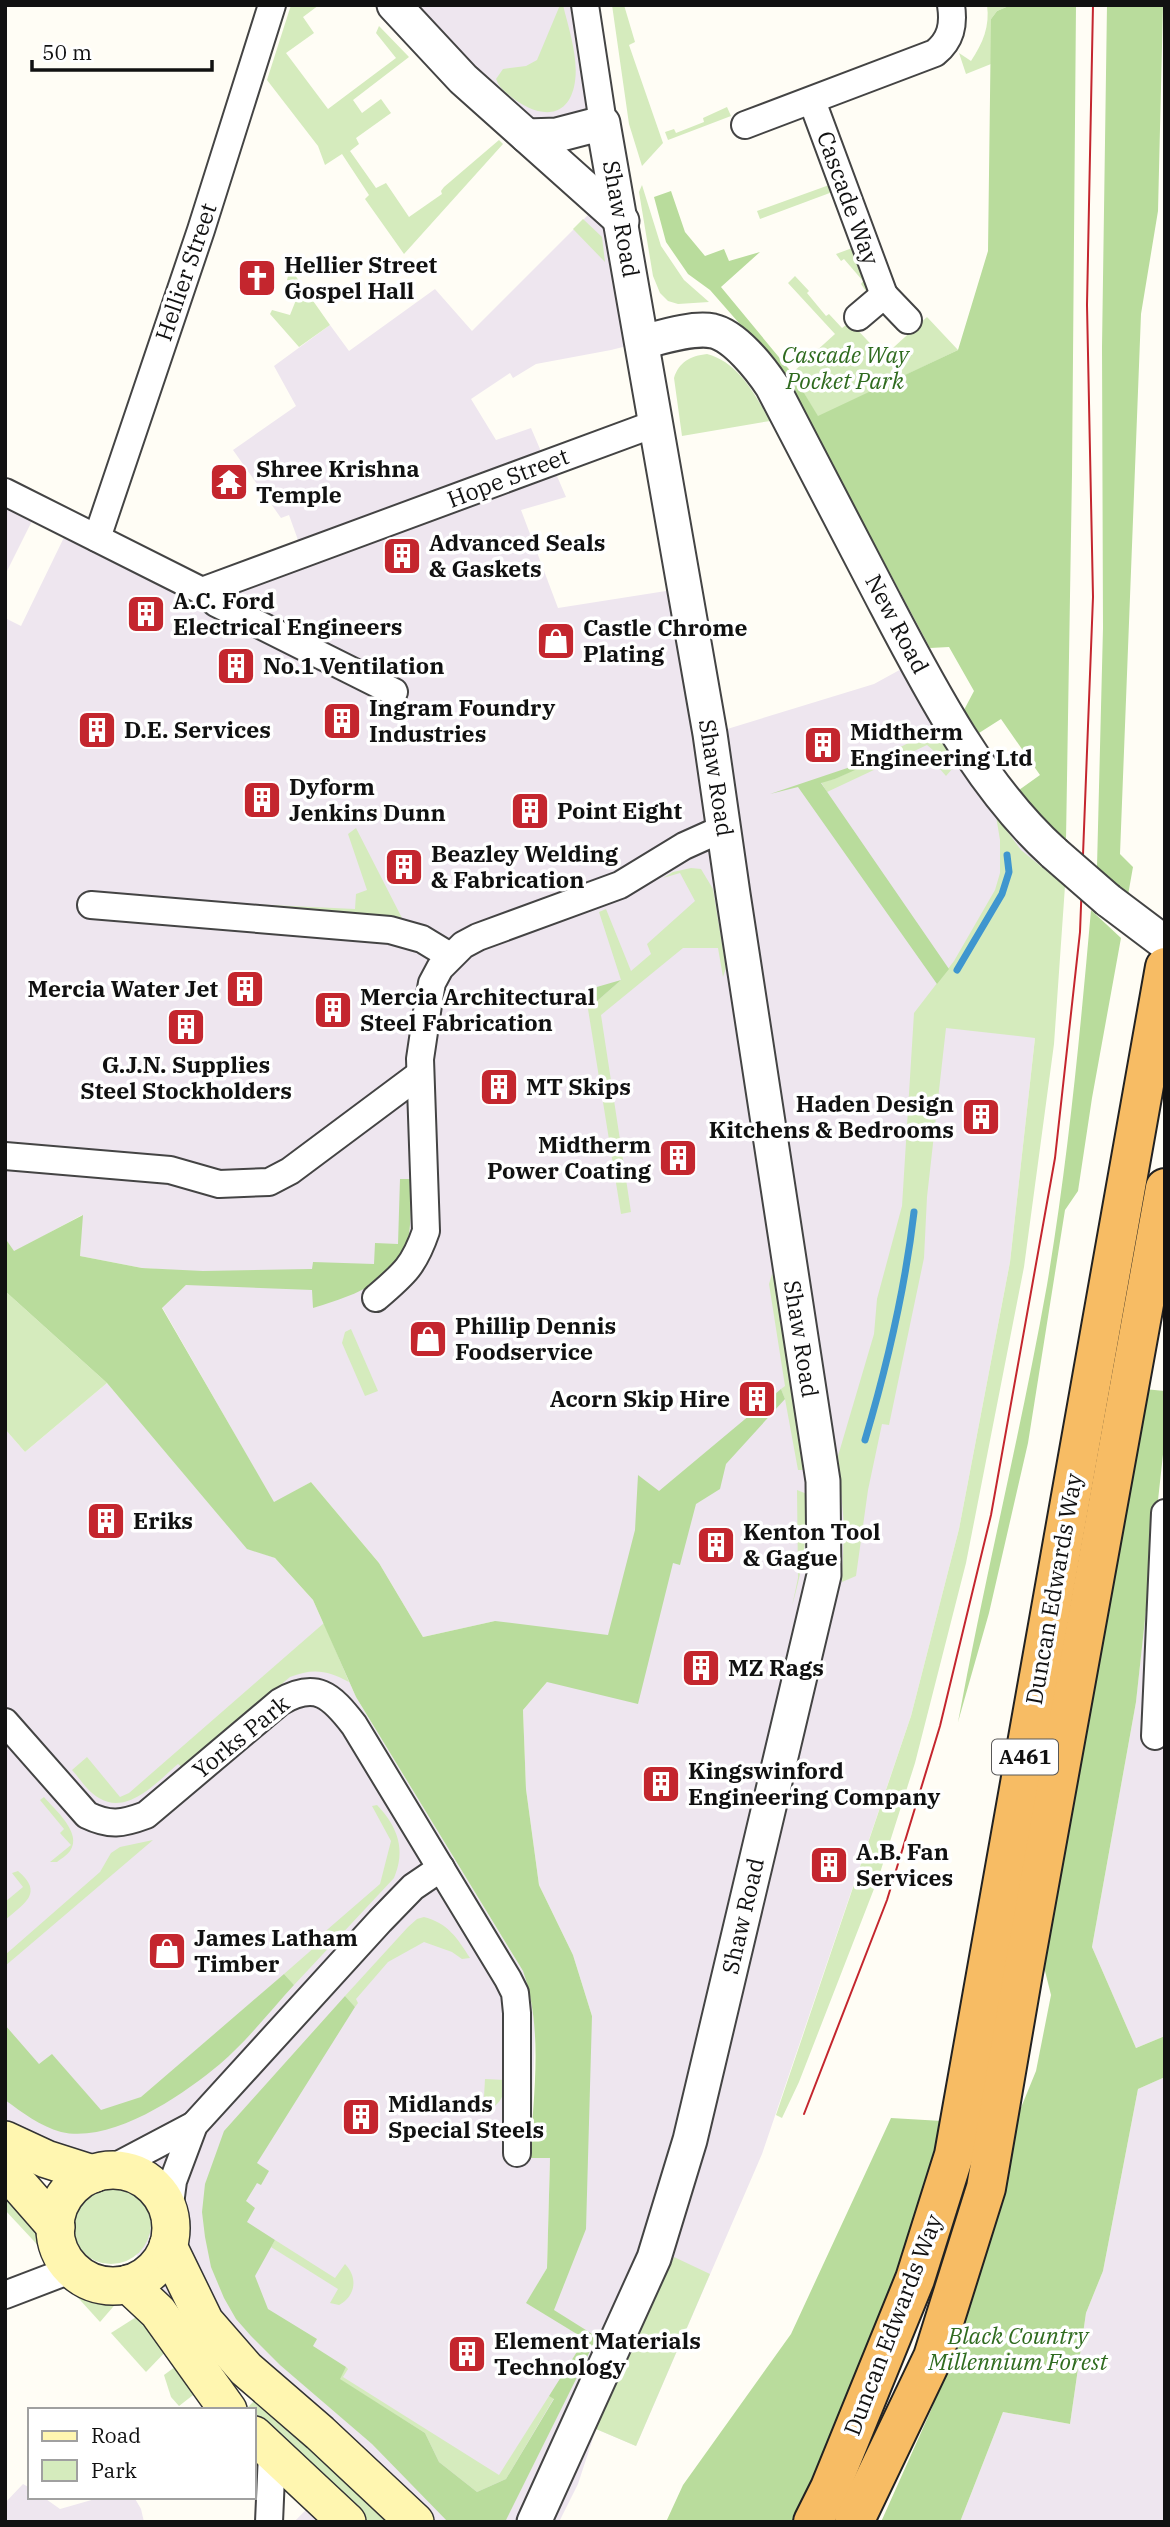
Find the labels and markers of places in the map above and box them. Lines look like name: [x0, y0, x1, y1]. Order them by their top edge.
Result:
place label: Hellier Street Gospel Hall: [284, 249, 438, 305]
church icon: Hellier Street Gospel Hall: [236, 257, 278, 299]
place label: Shree Krishna Temple: [256, 453, 420, 509]
temple icon: Shree Krishna Temple: [208, 461, 250, 503]
place label: Advanced Seals & Gaskets: [429, 527, 605, 583]
building icon: Advanced Seals & Gaskets: [381, 535, 423, 577]
place label: A.C. Ford Electrical Engineers: [173, 585, 402, 641]
building icon: A.C. Ford Electrical Engineers: [125, 593, 167, 635]
place label: Castle Chrome Plating: [583, 612, 748, 668]
shop icon: Castle Chrome Plating: [535, 620, 577, 662]
building icon: No.1 Ventilation: [215, 645, 257, 687]
place label: No.1 Ventilation: [263, 650, 444, 680]
place label: Ingram Foundry Industries: [369, 692, 555, 748]
building icon: Ingram Foundry Industries: [321, 700, 363, 742]
building icon: D.E. Services: [76, 709, 118, 751]
place label: D.E. Services: [124, 714, 271, 744]
place label: Midtherm Engineering Ltd: [850, 716, 1033, 772]
building icon: Midtherm Engineering Ltd: [802, 724, 844, 766]
place label: Dyform Jenkins Dunn: [289, 771, 446, 827]
building icon: Dyform Jenkins Dunn: [241, 779, 283, 821]
building icon: Point Eight: [509, 790, 551, 832]
place label: Point Eight: [557, 795, 682, 825]
place label: Beazley Welding & Fabrication: [431, 838, 619, 894]
building icon: Beazley Welding & Fabrication: [383, 846, 425, 888]
building icon: Mercia Water Jet: [224, 968, 266, 1010]
place label: Mercia Water Jet: [27, 973, 218, 1003]
place label: Mercia Architectural Steel Fabrication: [360, 981, 595, 1037]
building icon: Mercia Architectural Steel Fabrication: [312, 989, 354, 1031]
building icon: G.J.N. Supplies Steel Stockholders: [165, 1006, 207, 1048]
place label: G.J.N. Supplies Steel Stockholders: [80, 1049, 292, 1105]
building icon: MT Skips: [478, 1066, 520, 1108]
place label: MT Skips: [526, 1071, 631, 1101]
place label: Haden Design Kitchens & Bedrooms: [709, 1088, 954, 1144]
building icon: Haden Design Kitchens & Bedrooms: [960, 1096, 1002, 1138]
place label: Midtherm Power Coating: [487, 1129, 652, 1185]
building icon: Midtherm Power Coating: [657, 1137, 699, 1179]
place label: Phillip Dennis Foodservice: [455, 1310, 616, 1366]
shop icon: Phillip Dennis Foodservice: [407, 1318, 449, 1360]
building icon: Acorn Skip Hire: [736, 1378, 778, 1420]
place label: Acorn Skip Hire: [550, 1383, 730, 1413]
building icon: Eriks: [85, 1500, 127, 1542]
place label: Eriks: [133, 1505, 193, 1535]
place label: Kenton Tool & Gague: [743, 1516, 880, 1572]
building icon: Kenton Tool & Gague: [695, 1524, 737, 1566]
building icon: MZ Rags: [680, 1647, 722, 1689]
place label: MZ Rags: [728, 1652, 824, 1682]
place label: Kingswinford Engineering Company: [688, 1755, 940, 1811]
building icon: Kingswinford Engineering Company: [640, 1763, 682, 1805]
place label: A.B. Fan Services: [856, 1836, 953, 1892]
building icon: A.B. Fan Services: [808, 1844, 850, 1886]
place label: James Latham Timber: [194, 1922, 358, 1978]
shop icon: James Latham Timber: [146, 1930, 188, 1972]
place label: Midlands Special Steels: [388, 2088, 544, 2144]
building icon: Midlands Special Steels: [340, 2096, 382, 2138]
place label: Element Materials Technology: [494, 2325, 701, 2381]
building icon: Element Materials Technology: [446, 2333, 488, 2375]

